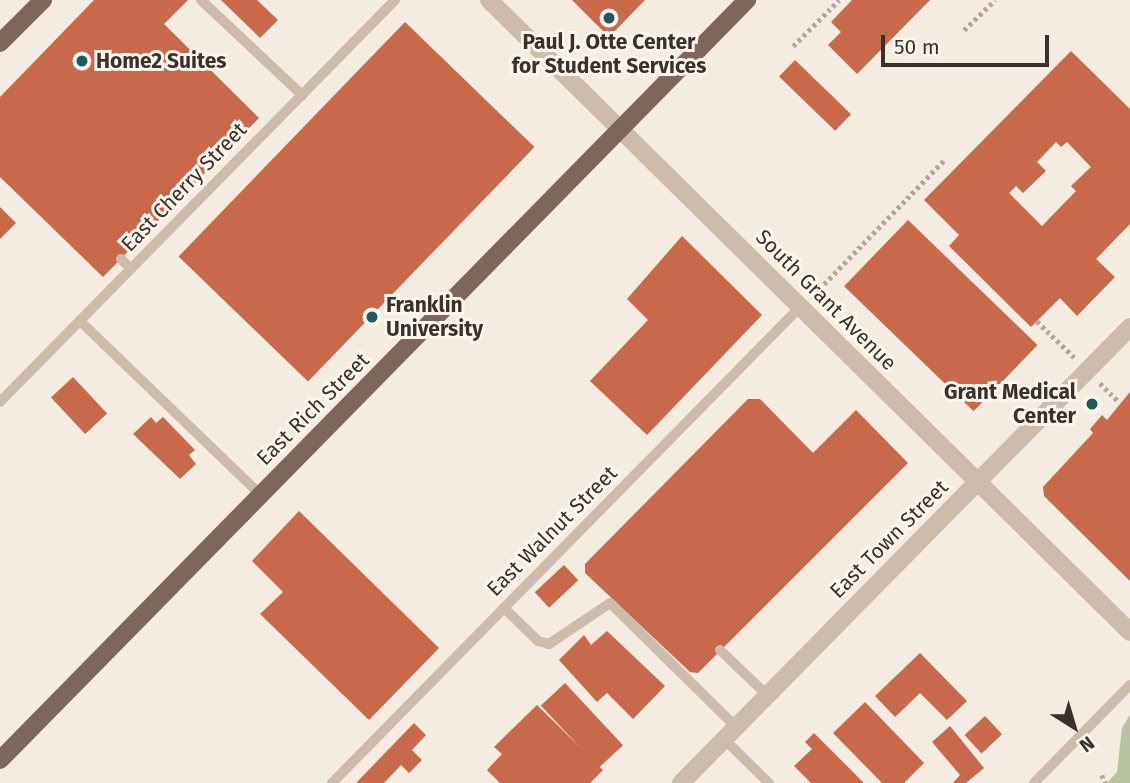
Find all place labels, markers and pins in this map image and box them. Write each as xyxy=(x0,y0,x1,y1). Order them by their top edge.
marker: Paul J. Otte Center for Student Services xyxy=(601,10,617,26)
place label: Paul J. Otte Center for Student Services xyxy=(512,29,706,79)
place label: Home2 Suites xyxy=(96,48,226,74)
marker: Home2 Suites xyxy=(74,53,90,69)
place label: Franklin University xyxy=(386,292,483,342)
marker: Franklin University xyxy=(364,309,380,325)
place label: Grant Medical Center xyxy=(944,379,1076,429)
marker: Grant Medical Center xyxy=(1082,394,1102,414)

